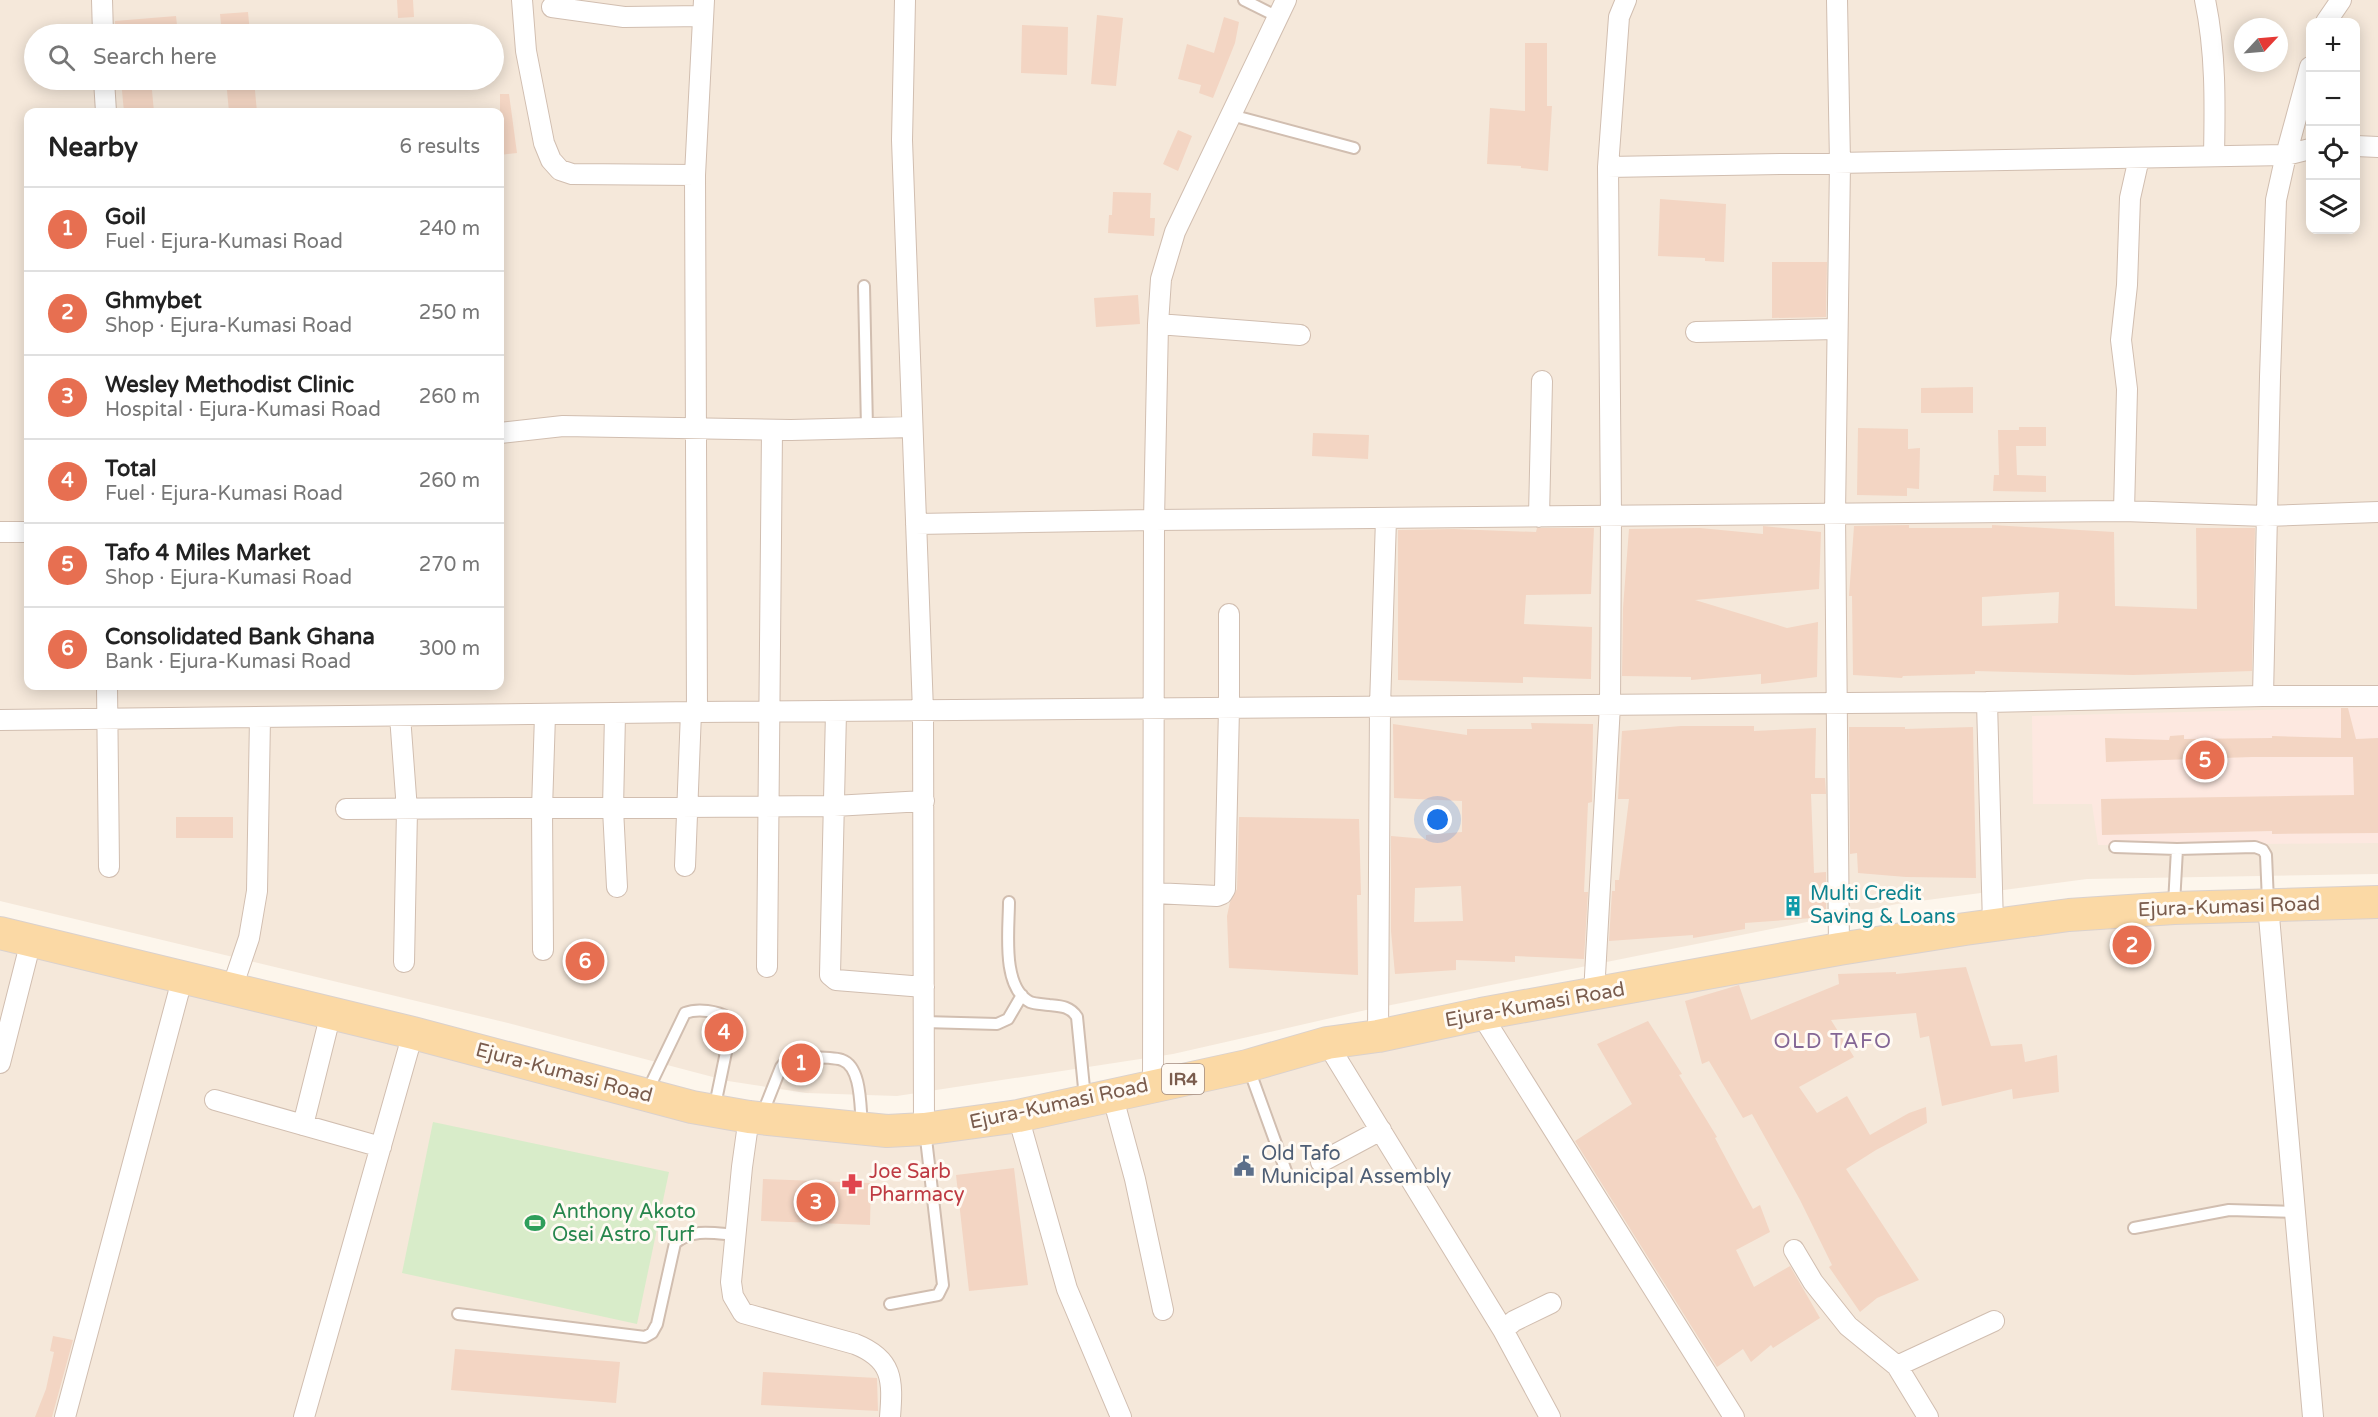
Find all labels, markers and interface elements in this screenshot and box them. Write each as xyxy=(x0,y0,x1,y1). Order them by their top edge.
north arrow xyxy=(2234,18,2288,72)
map controls xyxy=(2306,18,2360,234)
button: + xyxy=(2306,18,2360,72)
search box xyxy=(24,24,504,90)
icon: search xyxy=(45,41,78,74)
text: Search here xyxy=(93,44,217,70)
button: − xyxy=(2306,72,2360,126)
button: locate xyxy=(2306,126,2360,180)
text: Nearby xyxy=(48,132,138,163)
text: 6 results xyxy=(400,135,480,159)
button: layers xyxy=(2306,180,2360,234)
text: Goil xyxy=(105,204,146,230)
text: 1 xyxy=(61,217,74,241)
text: 240 m xyxy=(419,217,480,241)
text: Fuel · Ejura-Kumasi Road xyxy=(105,230,343,254)
text: Ghmybet xyxy=(105,288,202,314)
text: 2 xyxy=(61,301,74,325)
text: 250 m xyxy=(419,301,480,325)
text: Shop · Ejura-Kumasi Road xyxy=(105,314,352,338)
text: Wesley Methodist Clinic xyxy=(105,372,354,398)
text: 3 xyxy=(61,385,74,409)
text: 260 m xyxy=(419,385,480,409)
text: Hospital · Ejura-Kumasi Road xyxy=(105,398,381,422)
text: Total xyxy=(105,456,157,482)
text: 4 xyxy=(61,469,74,493)
text: 260 m xyxy=(419,469,480,493)
text: Fuel · Ejura-Kumasi Road xyxy=(105,482,343,506)
text: Tafo 4 Miles Market xyxy=(105,540,311,566)
text: 5 xyxy=(61,553,74,577)
text: 270 m xyxy=(419,553,480,577)
text: Shop · Ejura-Kumasi Road xyxy=(105,566,352,590)
text: Consolidated Bank Ghana xyxy=(105,624,375,650)
text: 6 xyxy=(61,637,74,661)
text: 300 m xyxy=(419,637,480,661)
text: Bank · Ejura-Kumasi Road xyxy=(105,650,351,674)
pin: 5 xyxy=(2186,738,2224,783)
your location xyxy=(1423,805,1452,834)
place label: Multi Credit Saving & Loans xyxy=(1810,882,1956,929)
street label: Ejura-Kumasi Road xyxy=(2137,892,2321,922)
building icon: Multi Credit Saving & Loans xyxy=(1781,894,1805,918)
pin: 2 xyxy=(2112,922,2152,968)
pin: 6 xyxy=(566,938,604,984)
street label: Ejura-Kumasi Road xyxy=(1443,977,1627,1033)
pin: 4 xyxy=(704,1010,744,1054)
district label: OLD TAFO xyxy=(1774,1029,1892,1054)
street label: Ejura-Kumasi Road xyxy=(473,1038,655,1108)
pin: 1 xyxy=(782,1040,820,1086)
road number: IR4 xyxy=(1162,1064,1204,1094)
street label: Ejura-Kumasi Road xyxy=(967,1073,1151,1135)
place label: Old Tafo Municipal Assembly xyxy=(1261,1142,1451,1189)
public building icon: Old Tafo Municipal Assembly xyxy=(1232,1154,1256,1178)
place label: Joe Sarb Pharmacy xyxy=(869,1160,965,1207)
pharmacy icon: Joe Sarb Pharmacy xyxy=(840,1172,864,1196)
pin: 3 xyxy=(796,1180,836,1224)
place label: Anthony Akoto Osei Astro Turf xyxy=(552,1200,696,1247)
sports icon: Anthony Akoto Osei Astro Turf xyxy=(523,1211,547,1235)

